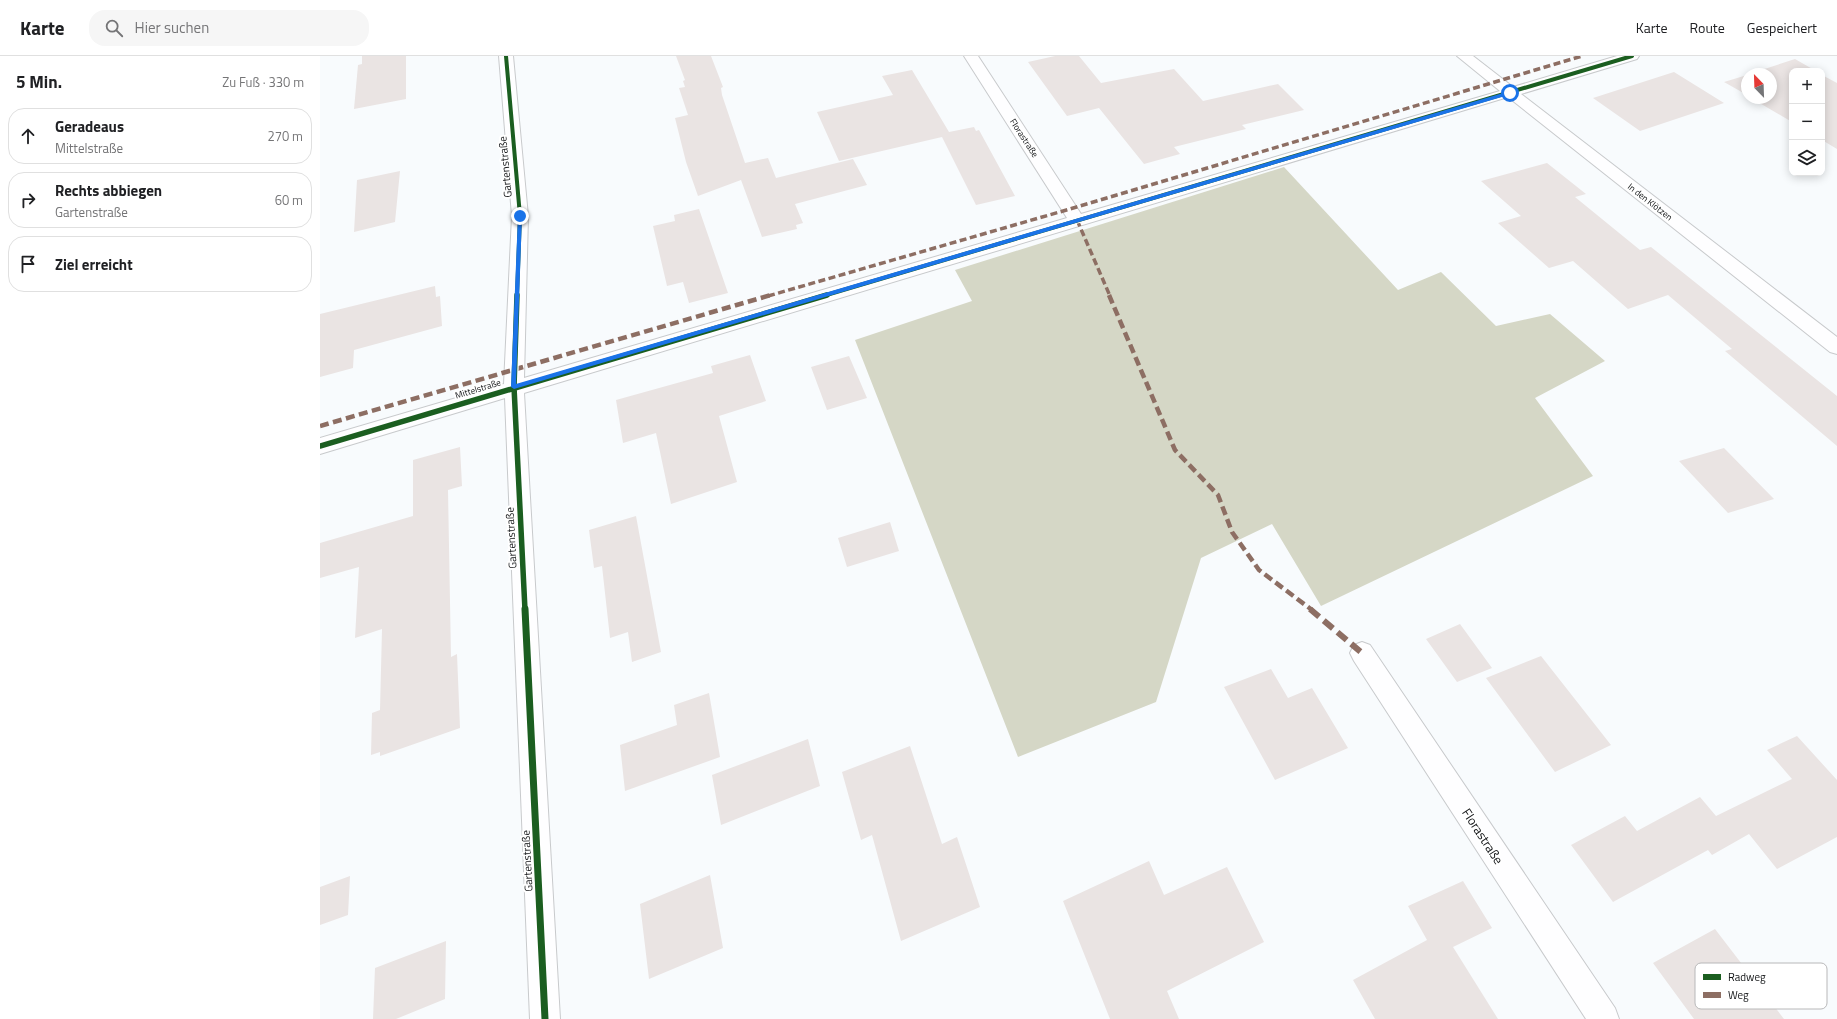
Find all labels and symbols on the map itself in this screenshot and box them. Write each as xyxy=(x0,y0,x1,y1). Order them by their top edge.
north arrow xyxy=(1741,68,1777,104)
route start xyxy=(1501,84,1519,102)
street label: Florastraße xyxy=(1007,116,1042,160)
street label: Gartenstraße xyxy=(494,135,516,198)
street label: In den Klötzen xyxy=(1625,180,1676,223)
route end xyxy=(511,207,529,225)
street label: Mittelstraße xyxy=(453,375,503,402)
street label: Gartenstraße xyxy=(501,506,521,569)
street label: Florastraße xyxy=(1457,804,1509,868)
street label: Gartenstraße xyxy=(517,829,537,892)
legend xyxy=(1695,963,1827,1009)
text: Radweg xyxy=(1728,969,1766,985)
text: Weg xyxy=(1728,987,1749,1003)

